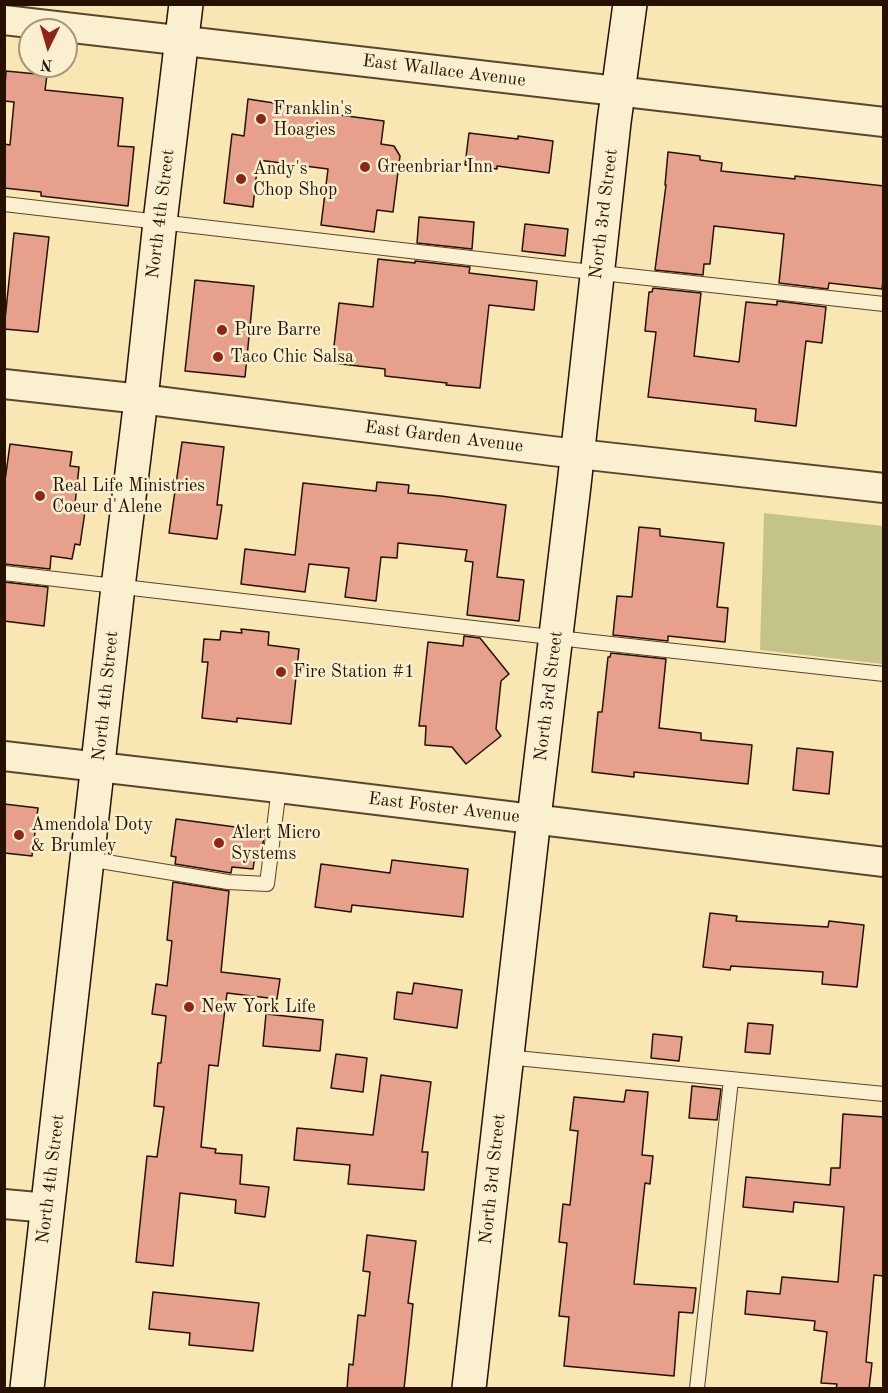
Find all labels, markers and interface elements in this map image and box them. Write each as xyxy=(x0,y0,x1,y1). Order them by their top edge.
north arrow xyxy=(18,18,78,78)
street label: East Wallace Avenue xyxy=(361,50,527,92)
text: N xyxy=(40,55,53,72)
place label: Franklin's Hoagies xyxy=(273,98,352,140)
marker: Franklin's Hoagies xyxy=(254,112,268,126)
street label: North 4th Street xyxy=(142,148,180,280)
street label: North 3rd Street xyxy=(585,148,623,280)
place label: Greenbriar Inn xyxy=(377,156,493,178)
place label: Andy's Chop Shop xyxy=(253,158,337,201)
marker: Greenbriar Inn xyxy=(358,160,372,174)
marker: Andy's Chop Shop xyxy=(234,172,248,186)
place label: Pure Barre xyxy=(234,319,321,341)
marker: Pure Barre xyxy=(215,323,229,337)
place label: Taco Chic Salsa xyxy=(230,346,354,368)
marker: Taco Chic Salsa xyxy=(211,350,225,364)
street label: East Garden Avenue xyxy=(364,417,524,457)
place label: Real Life Ministries Coeur d'Alene xyxy=(52,475,205,518)
marker: Real Life Ministries Coeur d'Alene xyxy=(33,489,47,503)
street label: North 4th Street xyxy=(88,630,124,762)
street label: North 3rd Street xyxy=(530,630,568,762)
place label: Fire Station #1 xyxy=(293,661,415,683)
marker: Fire Station #1 xyxy=(274,665,288,679)
street label: East Foster Avenue xyxy=(367,788,521,828)
place label: Amendola Doty & Brumley xyxy=(31,814,153,856)
place label: Alert Micro Systems xyxy=(231,822,321,864)
marker: Amendola Doty & Brumley xyxy=(12,828,26,842)
marker: Alert Micro Systems xyxy=(212,836,226,850)
place label: New York Life xyxy=(201,996,316,1018)
marker: New York Life xyxy=(182,1000,196,1014)
street label: North 4th Street xyxy=(32,1113,70,1245)
street label: North 3rd Street xyxy=(475,1113,511,1245)

